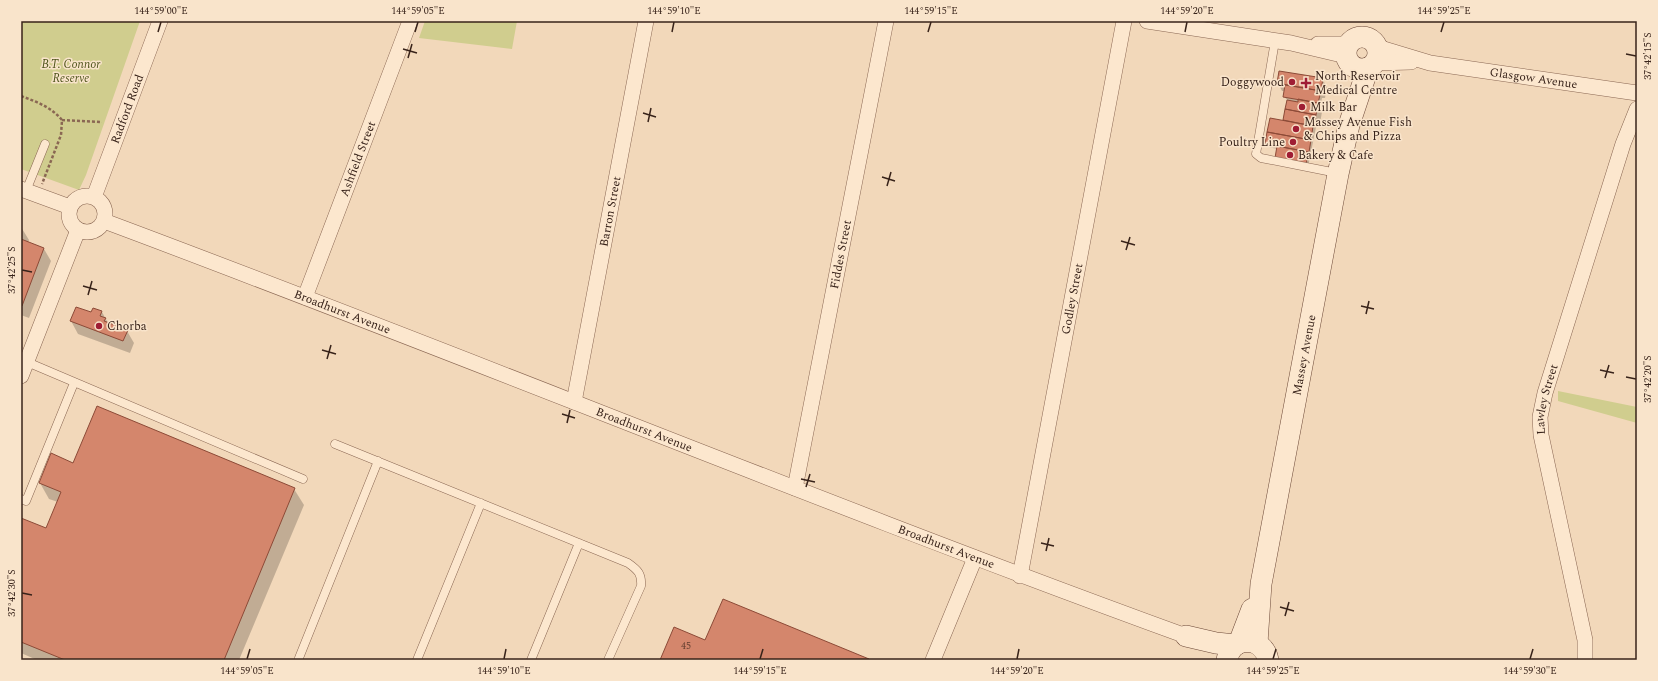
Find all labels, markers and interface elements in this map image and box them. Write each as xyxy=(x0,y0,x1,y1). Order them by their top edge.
text: 144°59'00"E xyxy=(134,3,188,19)
text: 144°59'05"E xyxy=(391,3,445,19)
text: 144°59'10"E xyxy=(647,3,701,19)
text: 144°59'15"E xyxy=(904,3,958,19)
text: 144°59'20"E xyxy=(1160,3,1214,19)
text: 144°59'25"E xyxy=(1417,3,1471,19)
text: 37°42'15"S xyxy=(1640,32,1656,80)
park label: B.T. Connor Reserve xyxy=(42,55,101,88)
street label: Glasgow Avenue xyxy=(1488,62,1579,94)
place label: North Reservoir Medical Centre xyxy=(1315,67,1401,100)
street label: Radford Road xyxy=(105,71,149,146)
place label: Doggywood xyxy=(1221,73,1284,92)
marker: Doggywood xyxy=(1287,77,1297,87)
marker: North Reservoir Medical Centre xyxy=(1300,77,1312,89)
place label: Milk Bar xyxy=(1310,98,1357,117)
marker: Milk Bar xyxy=(1297,102,1307,112)
place label: Massey Avenue Fish & Chips and Pizza xyxy=(1304,113,1412,146)
street label: Ashfield Street xyxy=(335,118,381,199)
marker: Massey Avenue Fish & Chips and Pizza xyxy=(1291,124,1301,134)
place label: Poultry Line xyxy=(1219,133,1285,152)
marker: Poultry Line xyxy=(1288,137,1298,147)
place label: Bakery & Cafe xyxy=(1298,146,1373,165)
marker: Bakery & Cafe xyxy=(1285,150,1295,160)
street label: Barron Street xyxy=(594,175,626,248)
street label: Fiddes Street xyxy=(825,218,857,291)
text: 37°42'25"S xyxy=(4,246,20,294)
street label: Godley Street xyxy=(1056,262,1088,336)
street label: Broadhurst Avenue xyxy=(291,284,394,339)
street label: Massey Avenue xyxy=(1287,313,1321,397)
place label: Chorba xyxy=(107,317,147,336)
marker: Chorba xyxy=(94,321,104,331)
text: 37°42'20"S xyxy=(1640,355,1656,403)
street label: Lawley Street xyxy=(1530,362,1563,435)
street label: Broadhurst Avenue xyxy=(593,402,695,457)
street label: Broadhurst Avenue xyxy=(895,519,998,574)
text: 37°42'30"S xyxy=(4,569,20,617)
house number: 45 xyxy=(681,638,691,654)
text: 144°59'05"E xyxy=(220,663,274,679)
text: 144°59'10"E xyxy=(477,663,531,679)
text: 144°59'15"E xyxy=(733,663,787,679)
text: 144°59'20"E xyxy=(990,663,1044,679)
text: 144°59'25"E xyxy=(1246,663,1300,679)
text: 144°59'30"E xyxy=(1503,663,1557,679)

